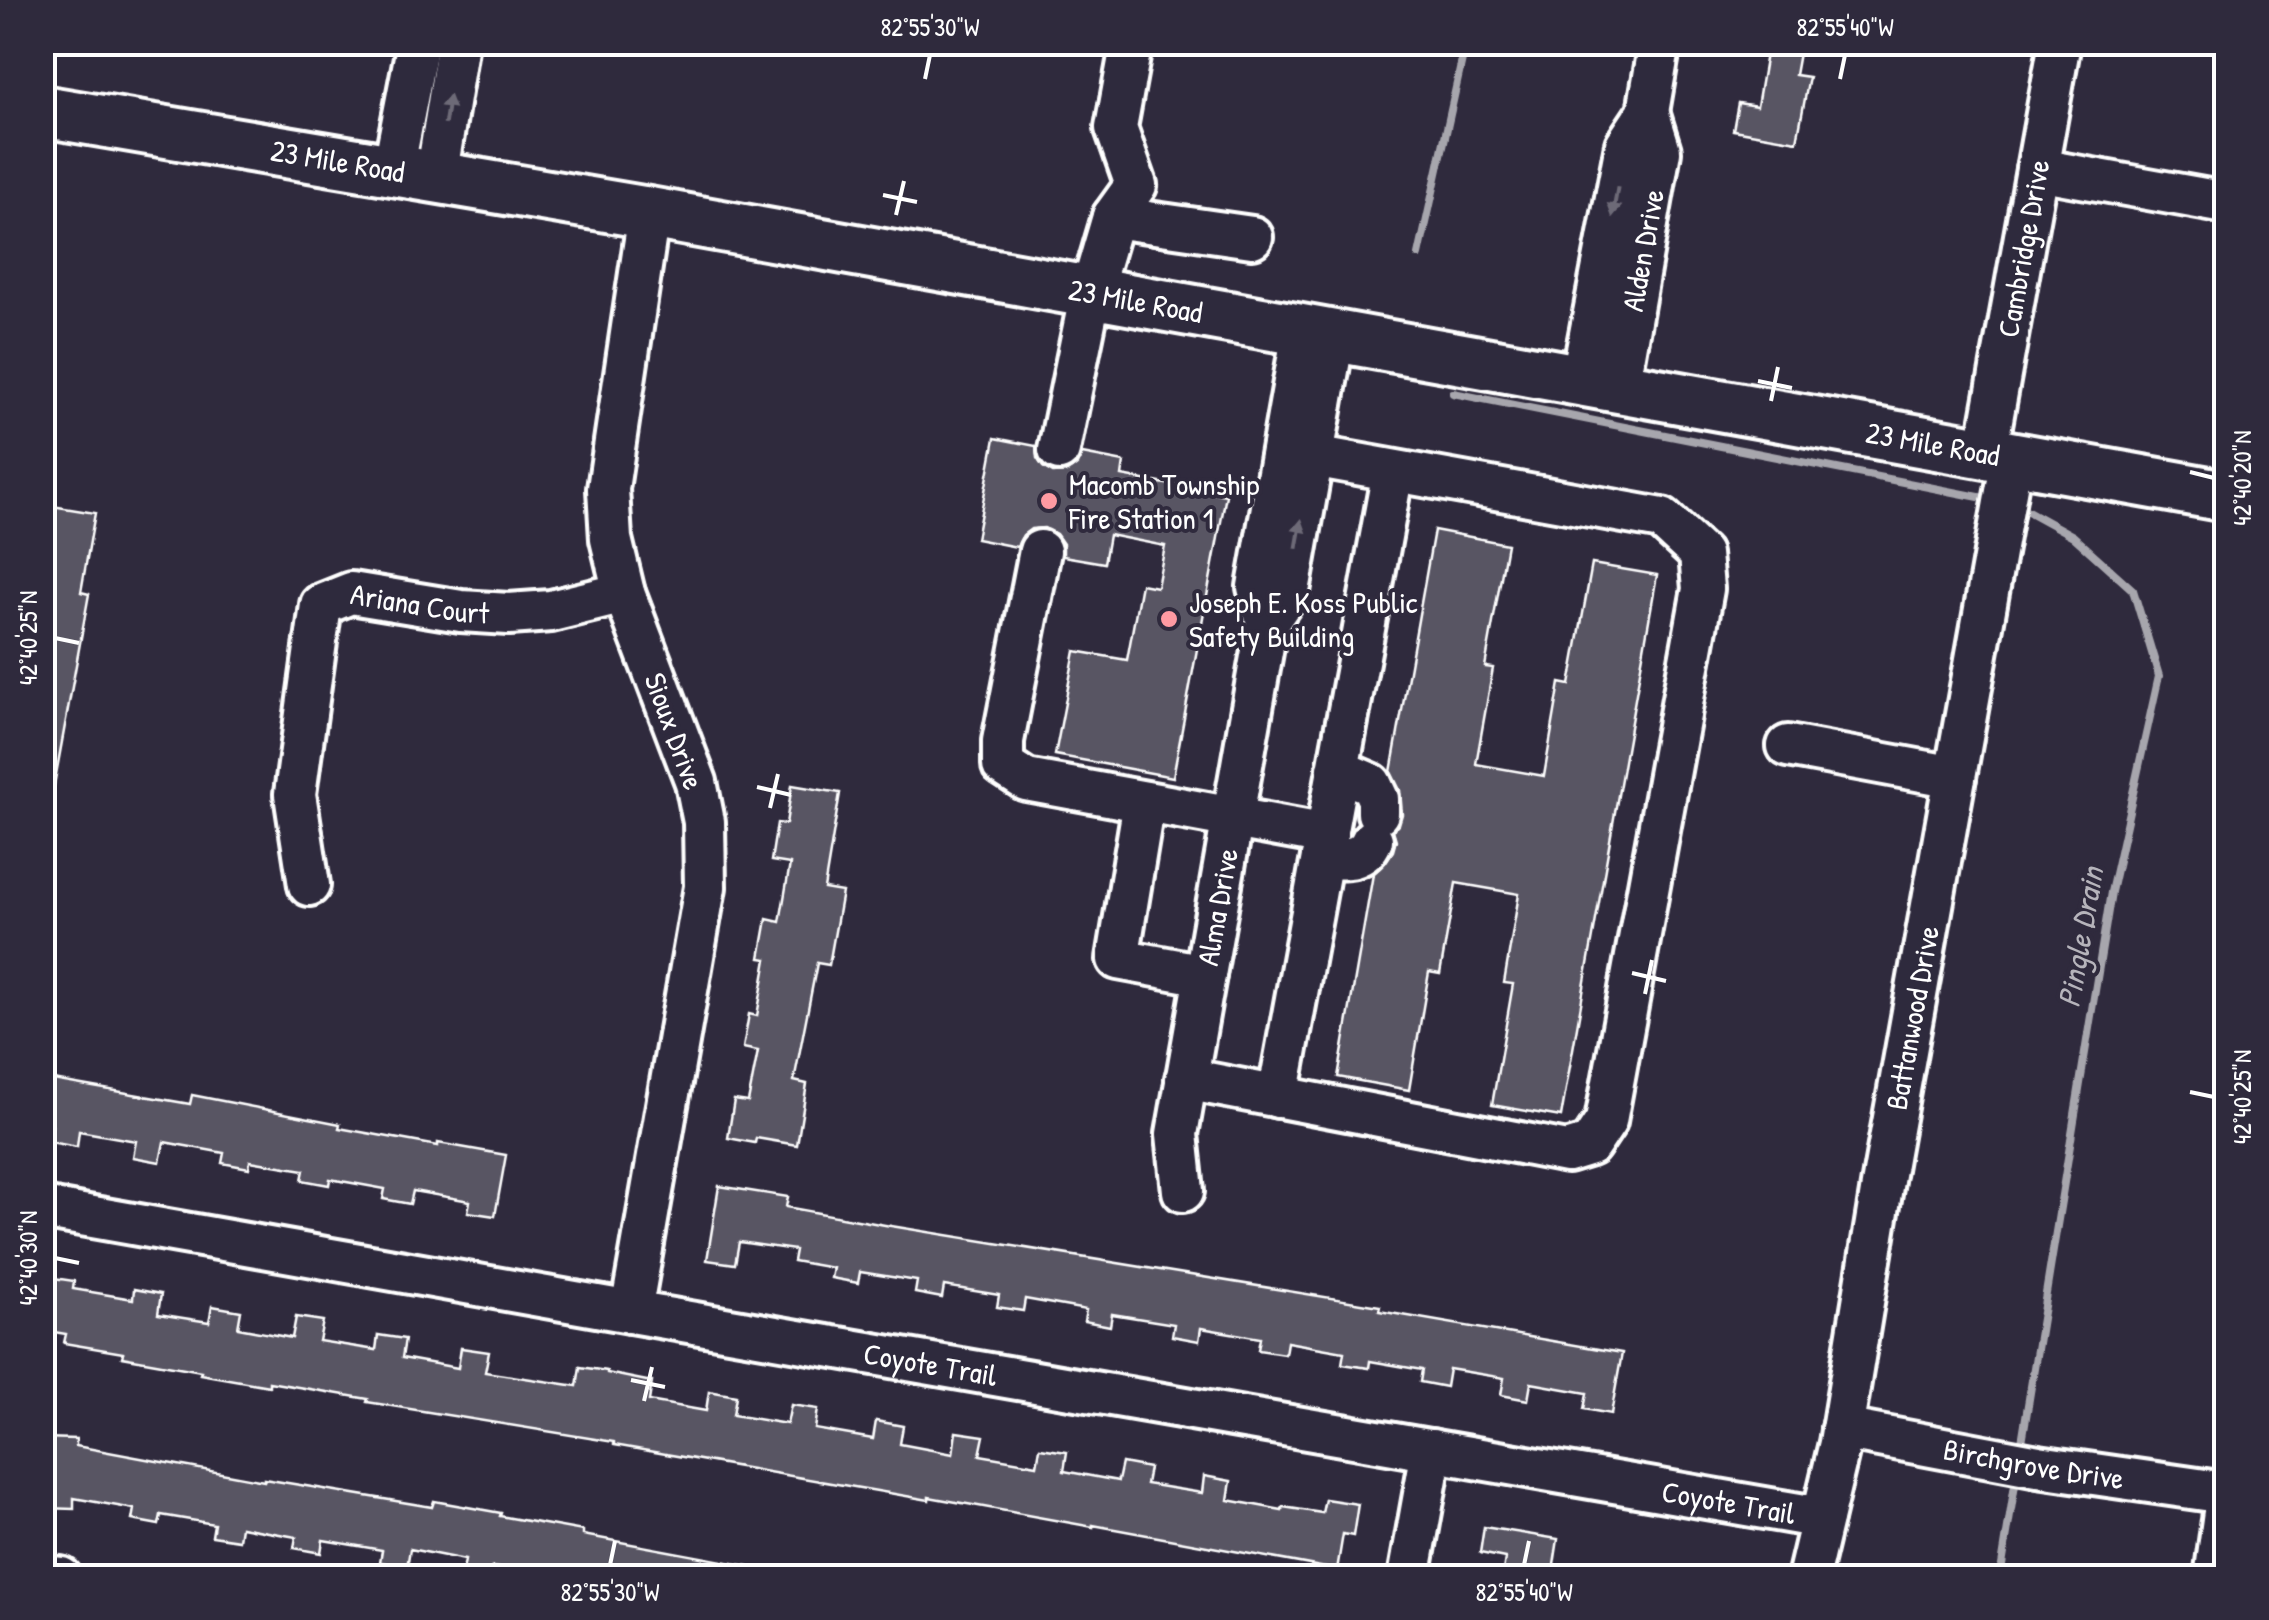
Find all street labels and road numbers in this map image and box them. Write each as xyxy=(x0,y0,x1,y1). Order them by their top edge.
street label: 23 Mile Road xyxy=(268,130,408,192)
street label: Cambridge Drive xyxy=(1987,156,2058,340)
street label: Alden Drive xyxy=(1612,186,1673,314)
street label: 23 Mile Road xyxy=(1066,269,1206,332)
street label: 23 Mile Road xyxy=(1863,412,2003,475)
street label: Ariana Court xyxy=(348,573,491,633)
street label: Sioux Drive xyxy=(635,667,715,795)
street label: Alma Drive xyxy=(1187,845,1247,968)
street label: Battanwood Drive xyxy=(1876,923,1948,1113)
street label: Coyote Trail xyxy=(861,1333,1000,1395)
street label: Birchgrove Drive xyxy=(1940,1429,2127,1498)
street label: Coyote Trail xyxy=(1659,1471,1798,1533)

